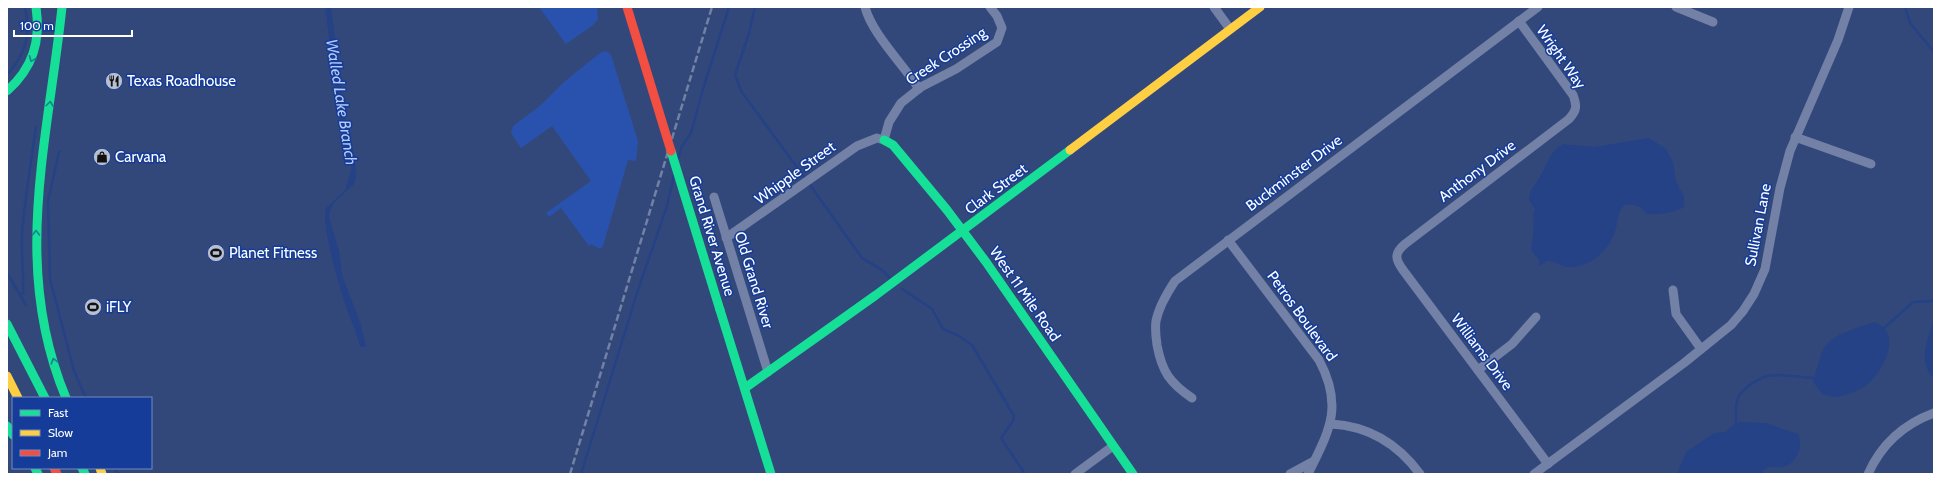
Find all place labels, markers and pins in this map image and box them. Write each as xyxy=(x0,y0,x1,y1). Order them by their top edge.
restaurant icon: Texas Roadhouse xyxy=(104,71,124,91)
place label: Texas Roadhouse xyxy=(127,72,236,90)
shop icon: Carvana xyxy=(92,147,112,167)
place label: Carvana xyxy=(115,148,167,166)
sports icon: Planet Fitness xyxy=(206,243,226,263)
place label: Planet Fitness xyxy=(229,244,317,262)
sports icon: iFLY xyxy=(83,297,103,317)
place label: iFLY xyxy=(106,298,132,316)

